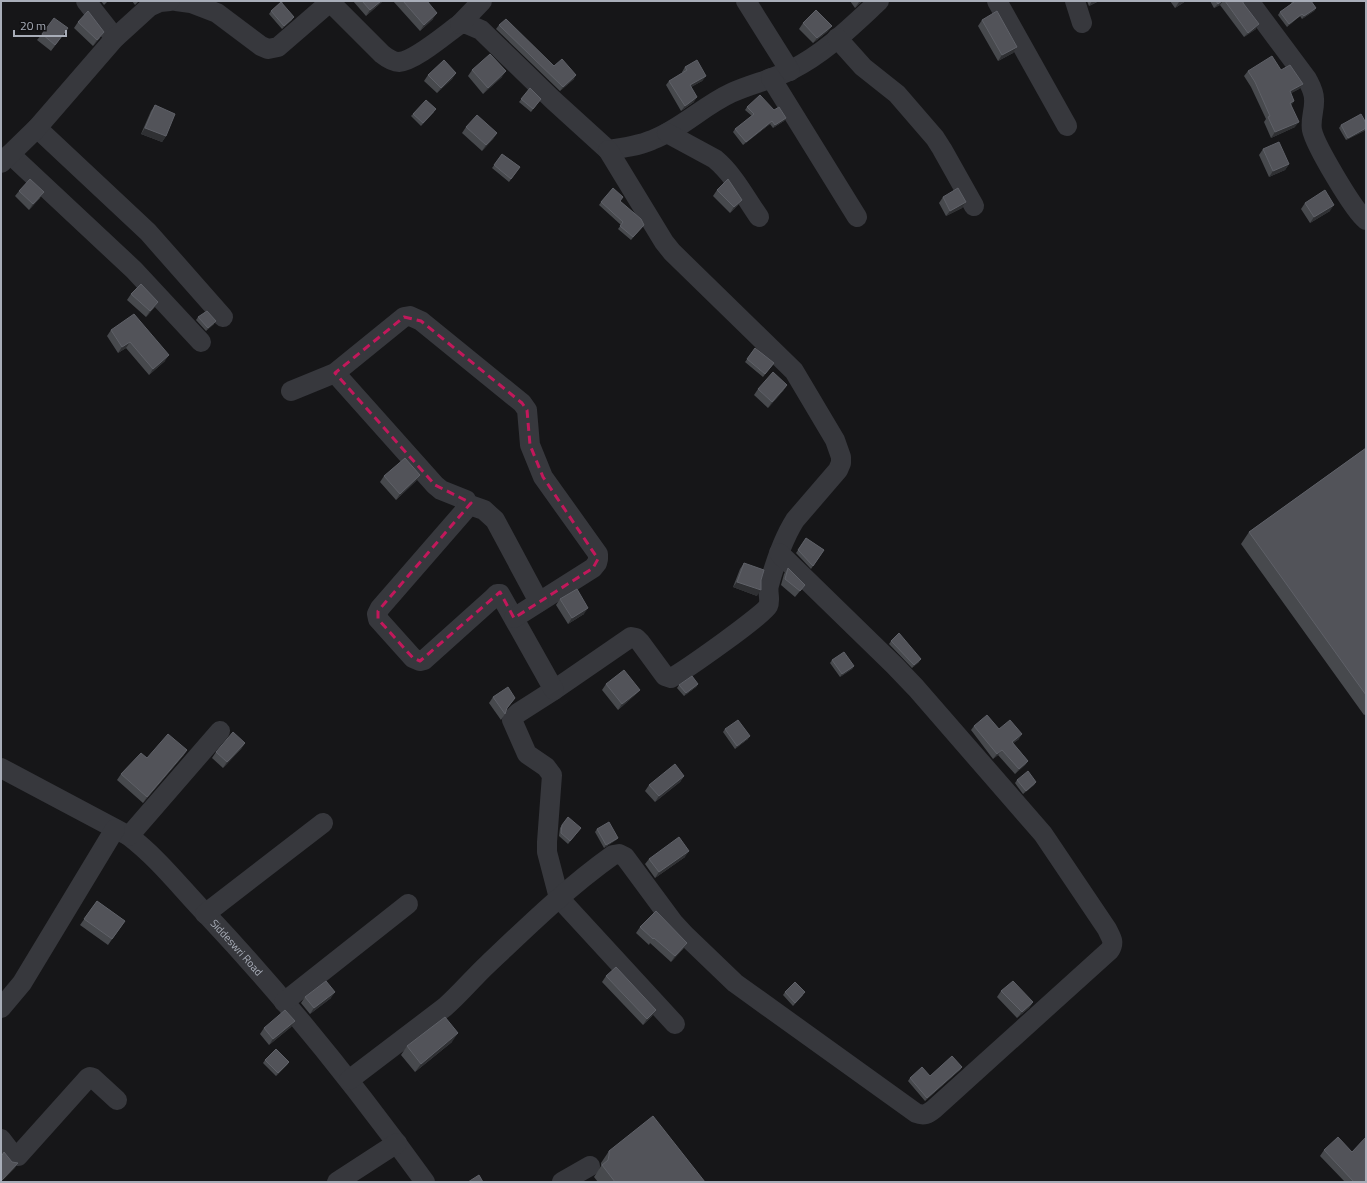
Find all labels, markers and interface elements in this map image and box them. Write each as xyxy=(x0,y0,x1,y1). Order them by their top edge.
scale bar xyxy=(14,12,66,38)
text: 20 m xyxy=(20,16,46,35)
street label: Siddeswri Road xyxy=(207,915,267,979)

